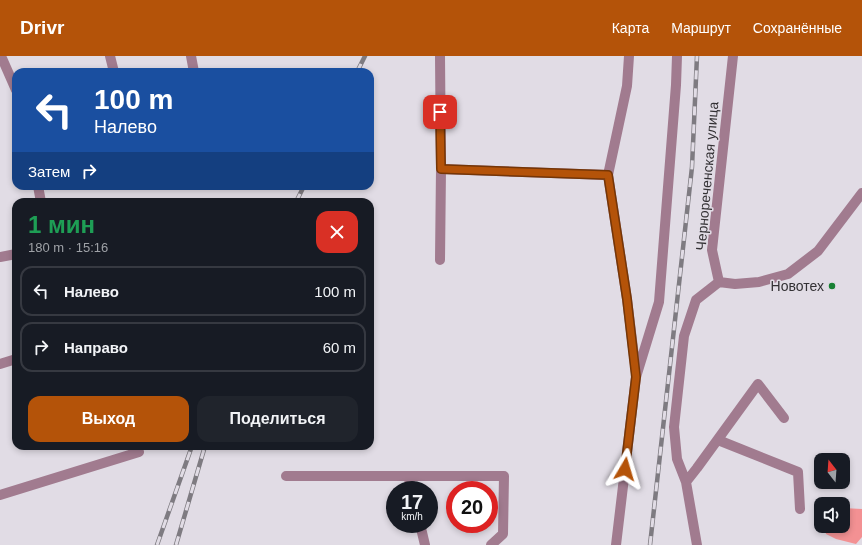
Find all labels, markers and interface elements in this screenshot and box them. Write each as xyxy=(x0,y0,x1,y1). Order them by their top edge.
text: Drivr xyxy=(20,17,64,38)
text: Карта xyxy=(612,20,649,36)
text: Маршрут xyxy=(671,20,731,36)
text: Сохранённые xyxy=(753,20,842,36)
icon: left xyxy=(28,84,80,136)
text: 100 m xyxy=(94,84,173,115)
pin xyxy=(423,95,457,129)
icon: arrive xyxy=(429,101,451,123)
street label: Чернореченская улица xyxy=(693,101,722,251)
text: Налево xyxy=(94,117,157,137)
icon: right xyxy=(78,160,100,182)
text: Затем xyxy=(28,163,70,180)
text: 1 мин xyxy=(28,211,95,238)
button: close xyxy=(316,211,358,253)
text: 180 m · 15:16 xyxy=(28,240,108,255)
place label: Новотех xyxy=(771,278,824,294)
icon: left xyxy=(30,280,52,302)
marker: Новотех xyxy=(827,281,837,291)
text: Налево xyxy=(64,283,119,300)
text: 100 m xyxy=(314,283,356,300)
icon: right xyxy=(30,336,52,358)
text: Направо xyxy=(64,339,128,356)
text: 60 m xyxy=(323,339,356,356)
button: Выход xyxy=(28,396,189,442)
button: Поделиться xyxy=(197,396,358,442)
position arrow xyxy=(604,448,646,490)
north arrow xyxy=(814,453,850,489)
map controls xyxy=(814,453,850,533)
speed limit sign: 20 xyxy=(446,481,498,533)
text: 17 xyxy=(401,491,423,513)
button: sound xyxy=(814,497,850,533)
text: km/h xyxy=(401,511,423,522)

